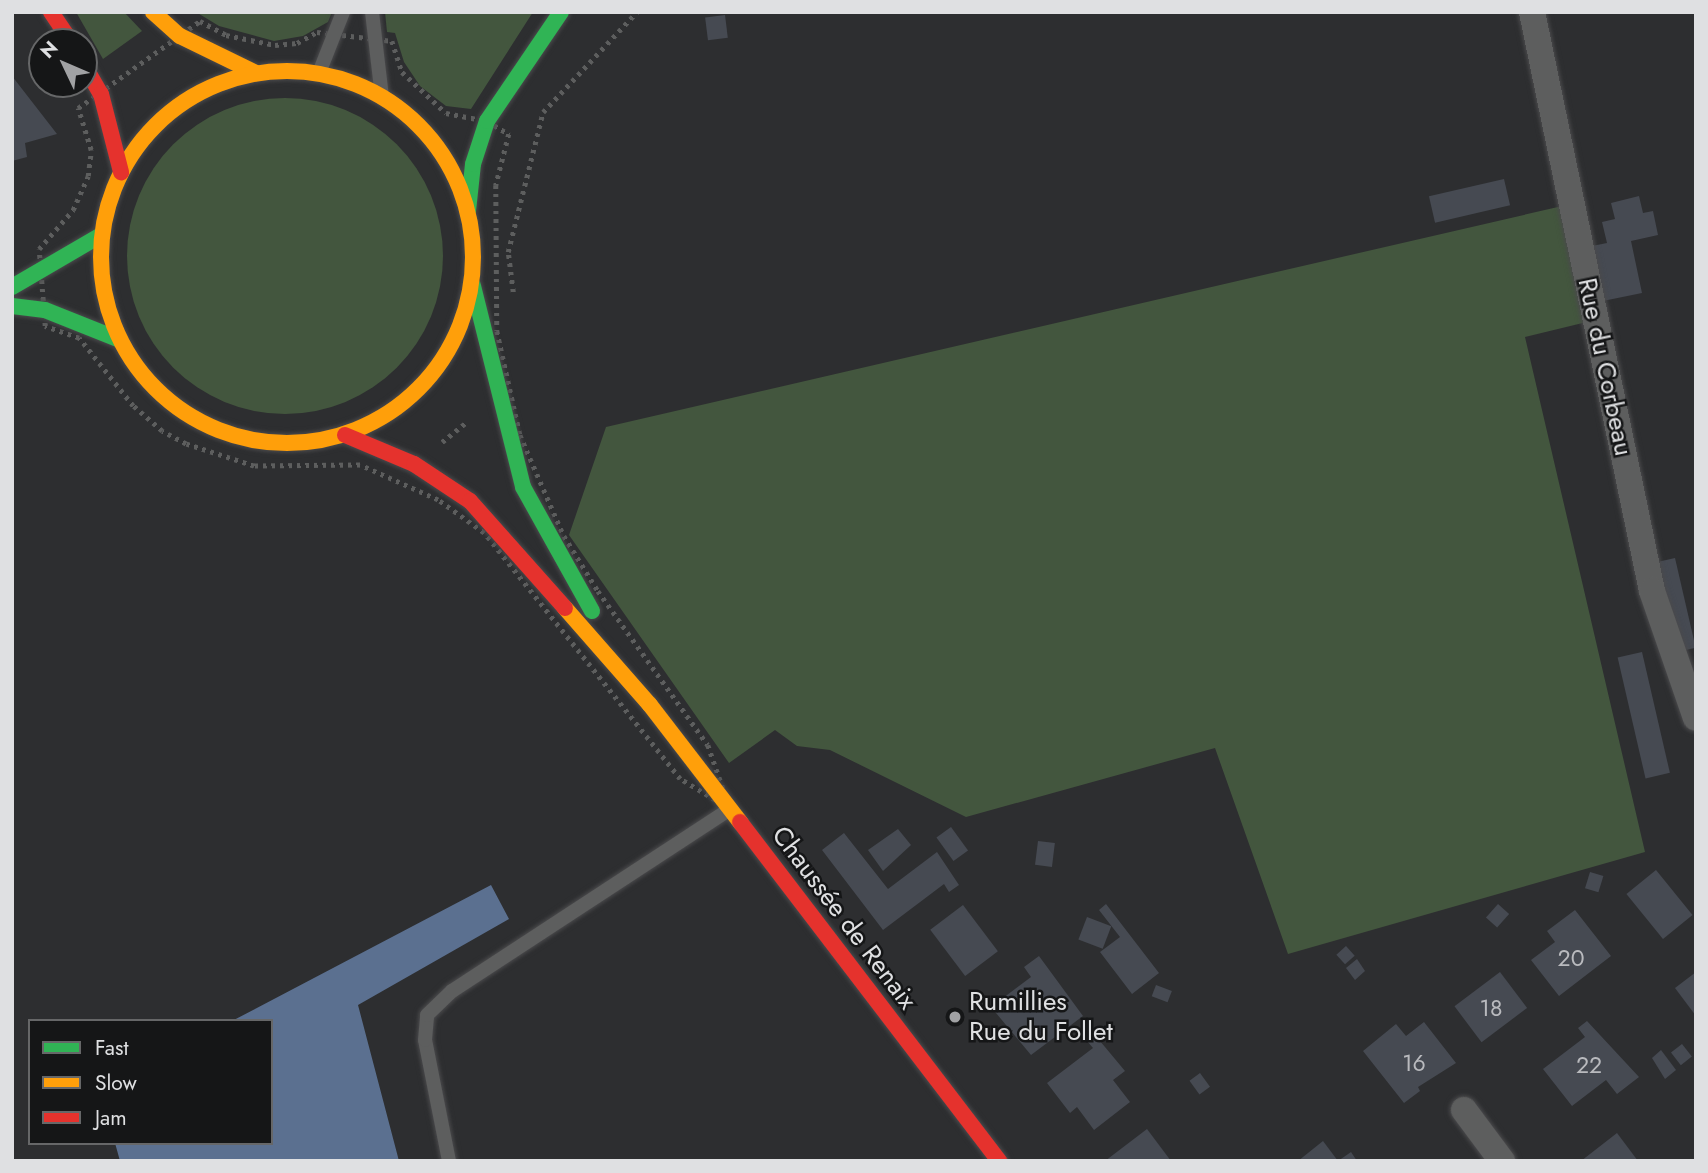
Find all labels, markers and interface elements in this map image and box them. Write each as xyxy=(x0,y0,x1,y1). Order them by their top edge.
north arrow xyxy=(28,28,98,98)
text: N xyxy=(34,35,64,64)
street label: Rue du Corbeau xyxy=(1571,275,1639,459)
street label: Chaussée de Renaix xyxy=(765,820,923,1016)
house number: 20 xyxy=(1558,944,1584,972)
place label: Rumillies Rue du Follet xyxy=(969,986,1113,1048)
house number: 18 xyxy=(1480,994,1502,1022)
marker: Rumillies Rue du Follet xyxy=(947,1009,963,1025)
legend xyxy=(28,1019,273,1145)
text: Fast xyxy=(95,1033,128,1063)
house number: 16 xyxy=(1402,1049,1426,1077)
house number: 22 xyxy=(1576,1051,1602,1079)
text: Slow xyxy=(95,1068,137,1098)
text: Jam xyxy=(95,1103,127,1133)

